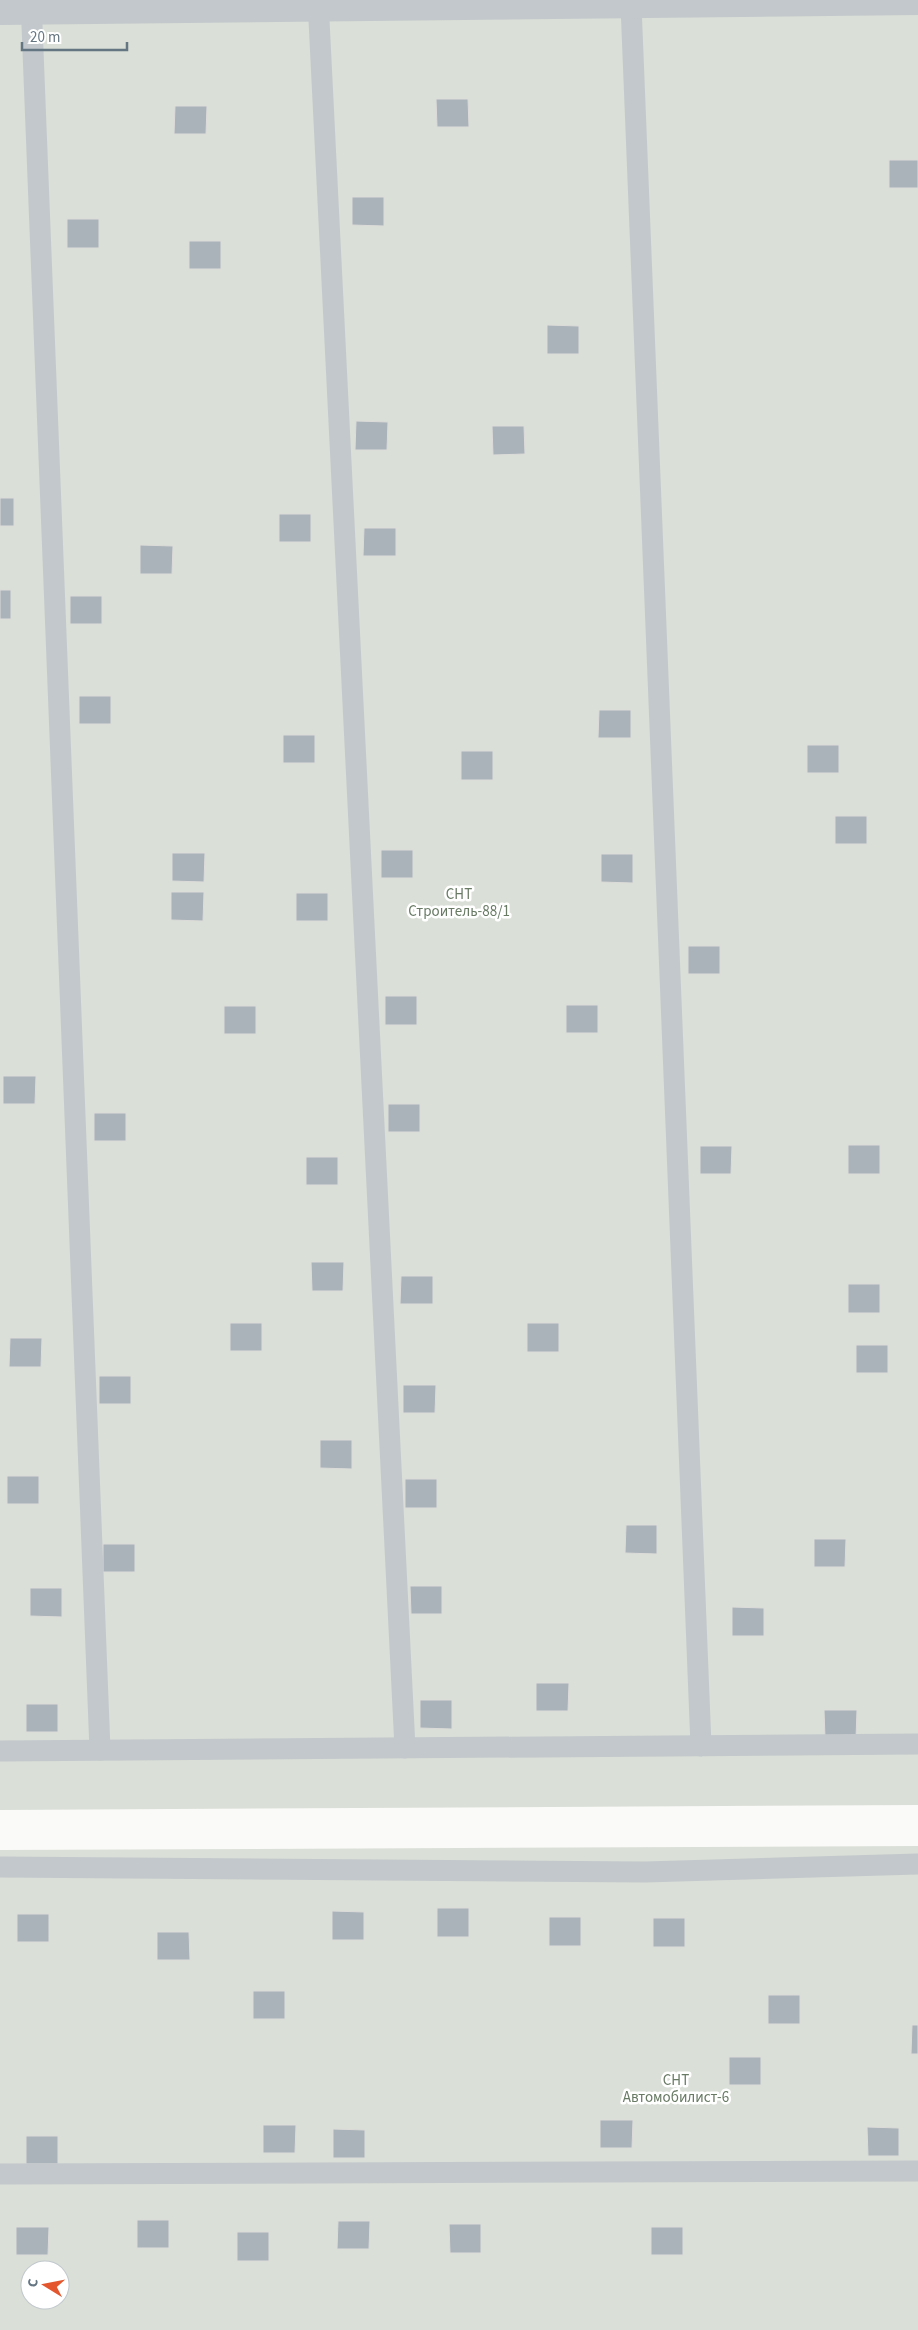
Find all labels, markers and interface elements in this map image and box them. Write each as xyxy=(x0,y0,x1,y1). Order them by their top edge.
scale bar xyxy=(22,20,128,52)
text: 20 m xyxy=(30,27,60,48)
park label: СНТ Строитель-88/1 xyxy=(408,884,510,922)
park label: СНТ Автомобилист-6 xyxy=(623,2070,729,2108)
north arrow xyxy=(20,2260,70,2310)
text: С xyxy=(23,2277,44,2289)

